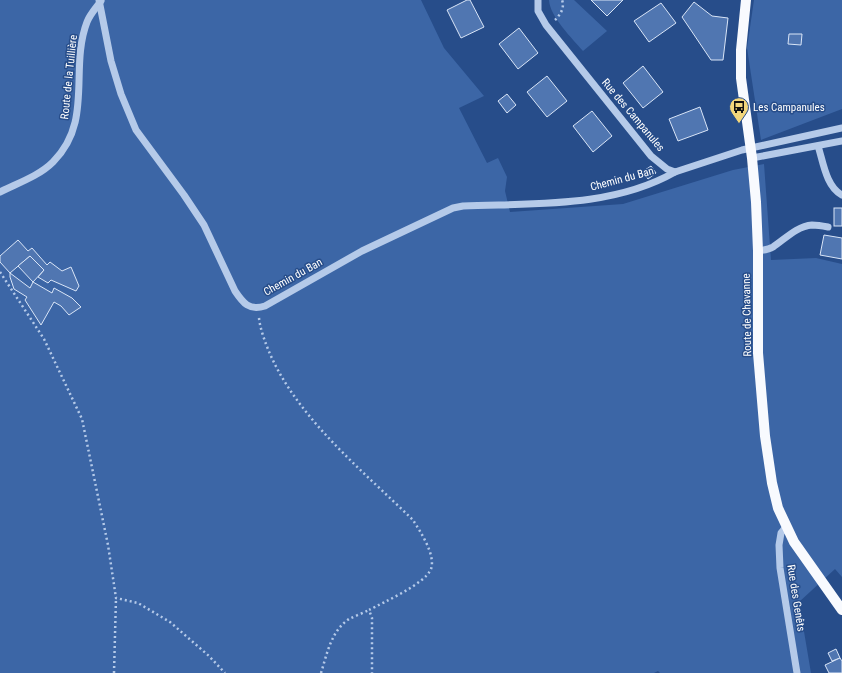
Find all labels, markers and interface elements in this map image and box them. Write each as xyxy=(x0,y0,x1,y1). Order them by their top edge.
street label: Route de la Tuillière xyxy=(58,34,80,120)
street label: Rue des Campanules xyxy=(599,76,667,154)
bus stop icon: Les Campanules xyxy=(728,96,750,124)
place label: Les Campanules xyxy=(753,101,825,114)
street label: Chemin du Ban xyxy=(589,164,655,194)
street label: Chemin du Ban xyxy=(261,255,325,299)
street label: Route de Chavanne xyxy=(740,273,754,357)
street label: Rue des Genêts xyxy=(784,564,808,632)

